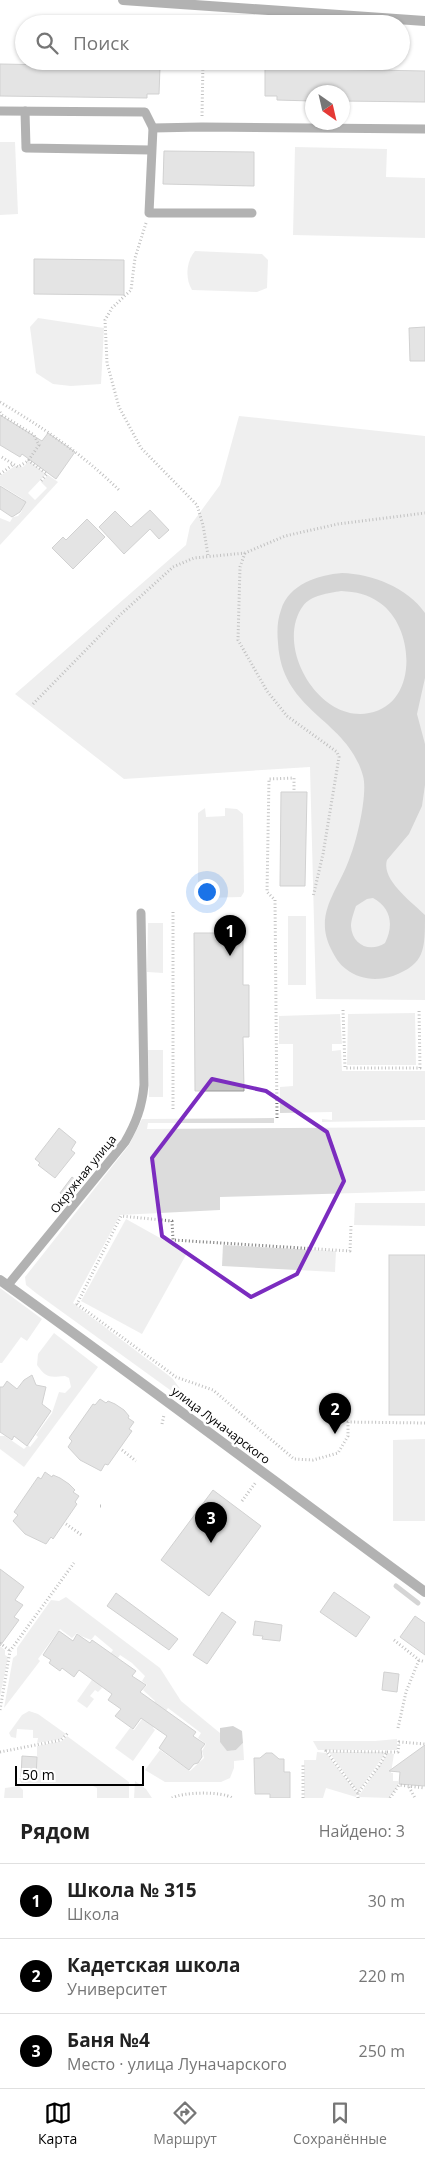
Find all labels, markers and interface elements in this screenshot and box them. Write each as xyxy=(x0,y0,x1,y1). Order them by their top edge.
search box xyxy=(15,15,410,70)
icon: search xyxy=(33,29,61,57)
text: Поиск xyxy=(73,30,129,56)
north arrow xyxy=(305,85,350,130)
your location xyxy=(194,879,220,905)
pin: 1 xyxy=(214,915,246,956)
street label: Окружная улица xyxy=(46,1131,120,1217)
street label: улица Луначарского xyxy=(168,1382,274,1468)
pin: 2 xyxy=(319,1393,351,1434)
pin: 3 xyxy=(195,1502,227,1543)
scale bar xyxy=(15,1763,144,1786)
text: 50 m xyxy=(22,1765,55,1784)
text: Рядом xyxy=(20,1817,90,1845)
text: Найдено: 3 xyxy=(319,1820,405,1842)
text: Школа № 315 xyxy=(67,1877,197,1903)
text: 1 xyxy=(31,1890,41,1912)
text: 30 m xyxy=(368,1890,405,1912)
text: Школа xyxy=(67,1903,119,1925)
text: Кадетская школа xyxy=(67,1952,240,1978)
text: 2 xyxy=(31,1965,41,1987)
text: 220 m xyxy=(359,1965,405,1987)
text: Университет xyxy=(67,1978,167,2000)
text: Баня №4 xyxy=(67,2027,150,2053)
text: 3 xyxy=(31,2040,41,2062)
text: 250 m xyxy=(359,2040,405,2062)
text: Место · улица Луначарского xyxy=(67,2053,287,2075)
tab: Карта xyxy=(38,2099,77,2148)
tab: Маршрут xyxy=(153,2099,217,2148)
tab: Сохранённые xyxy=(293,2099,387,2148)

